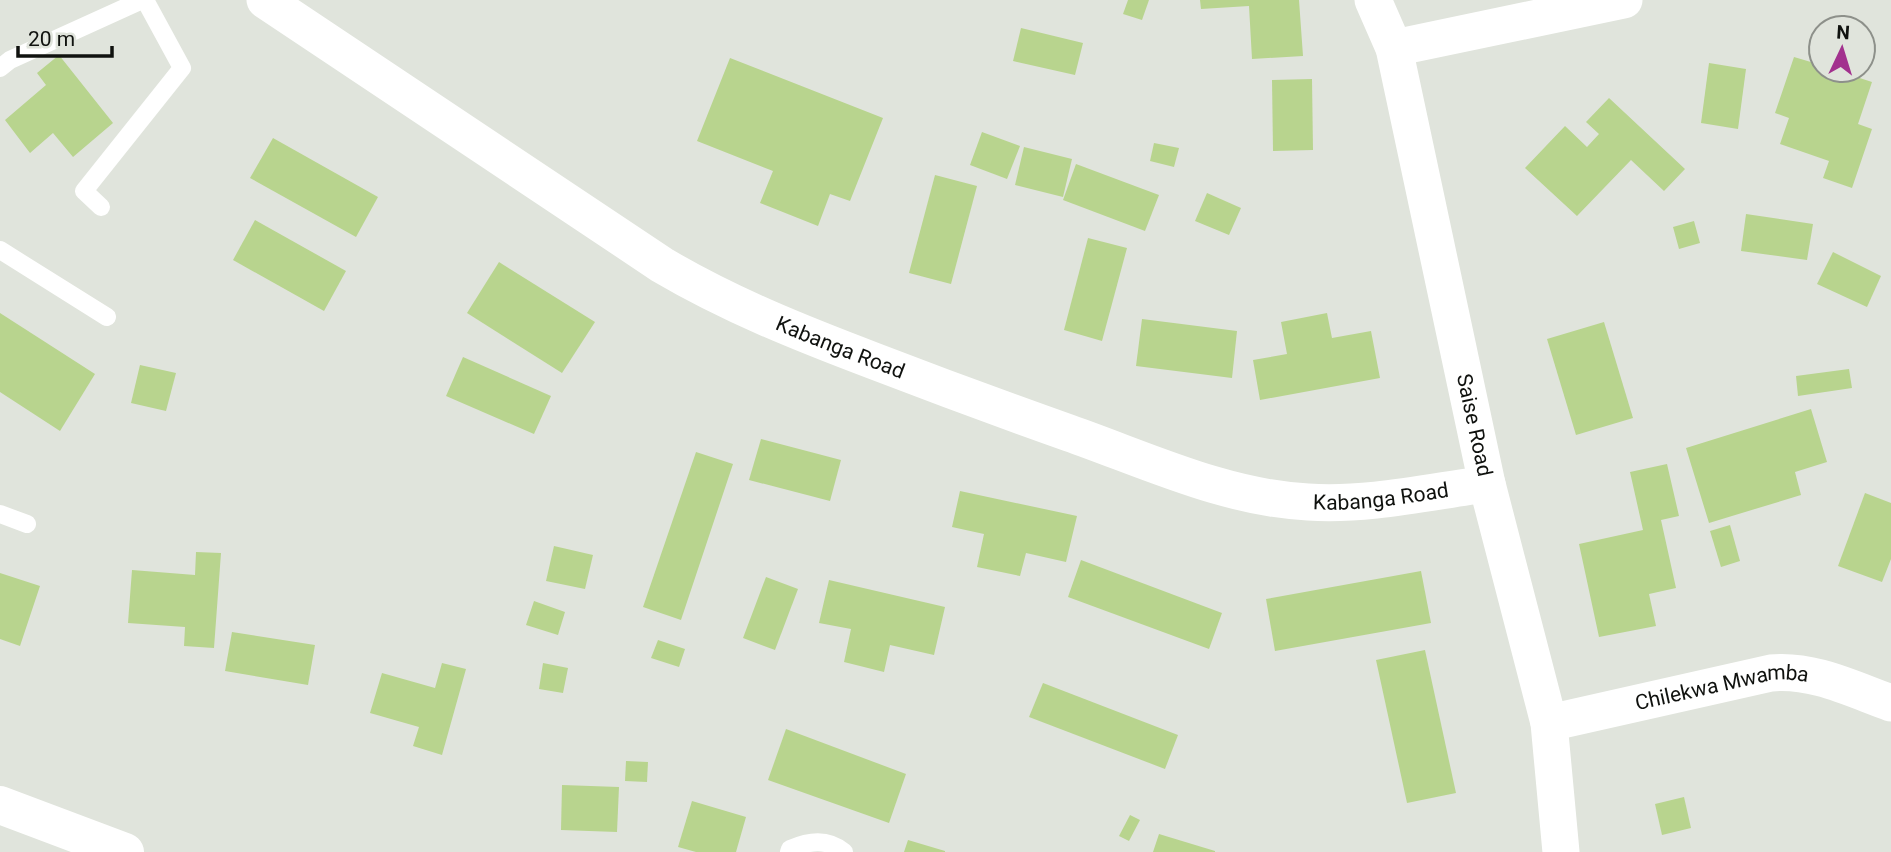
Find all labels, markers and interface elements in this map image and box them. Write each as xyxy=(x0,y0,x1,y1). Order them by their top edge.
scale bar xyxy=(18,14,112,58)
north arrow xyxy=(1807,14,1877,84)
text: N xyxy=(1836,21,1851,44)
text: 20 m xyxy=(28,27,75,51)
street label: Kabanga Road xyxy=(772,311,908,384)
street label: Saise Road xyxy=(1452,372,1497,479)
street label: Kabanga Road xyxy=(1313,478,1450,515)
street label: Chilekwa Mwamba xyxy=(1633,660,1811,715)

